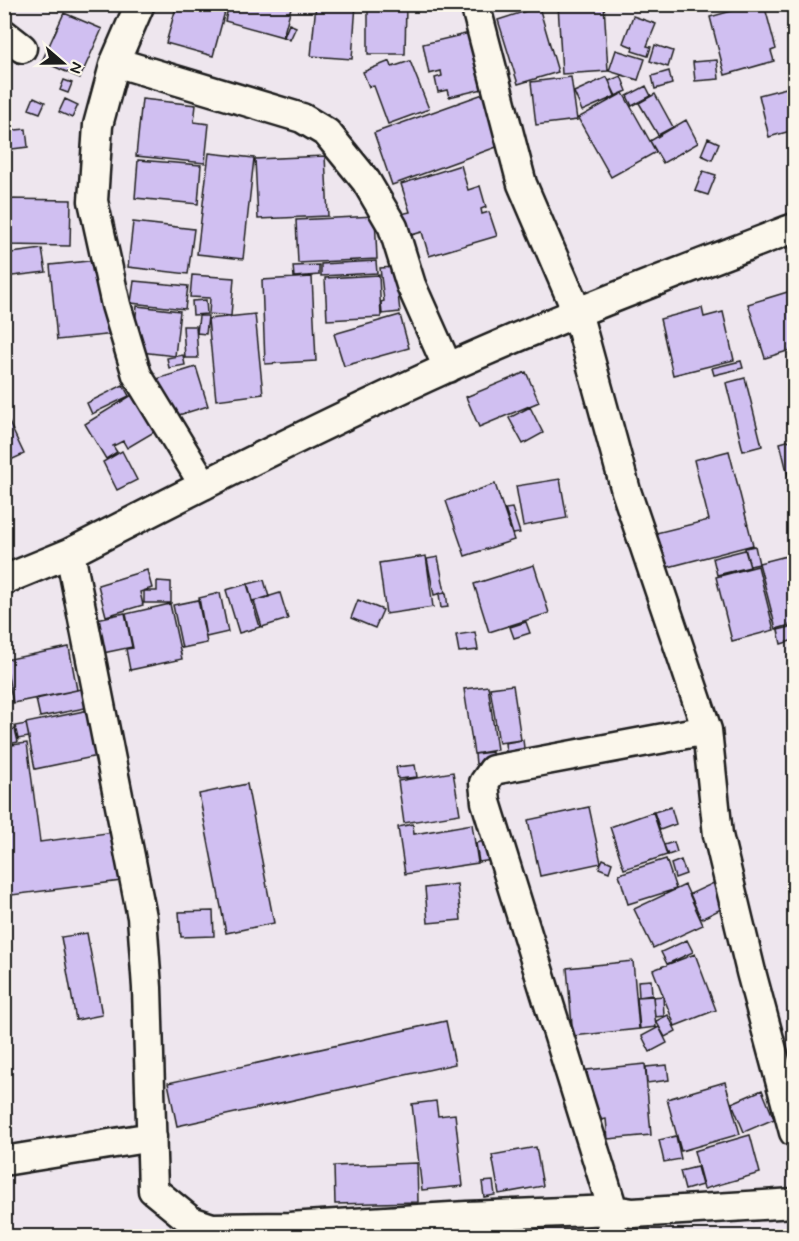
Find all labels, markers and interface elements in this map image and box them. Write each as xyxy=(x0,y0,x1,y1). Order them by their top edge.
north arrow xyxy=(33,33,93,93)
text: N xyxy=(64,59,87,76)

